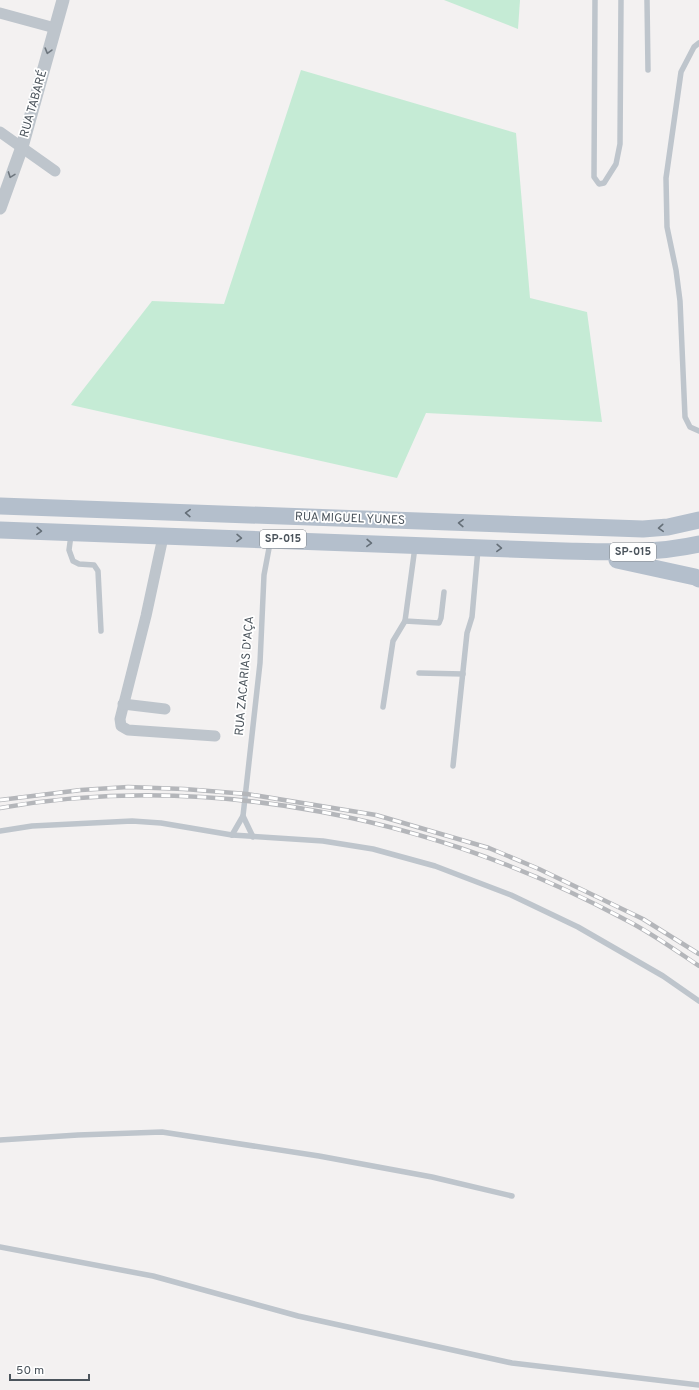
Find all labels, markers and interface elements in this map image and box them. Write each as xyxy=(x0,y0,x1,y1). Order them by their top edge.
one-way arrow xyxy=(45,48,53,54)
street label: RUA TABARÉ xyxy=(17,68,51,140)
one-way arrow xyxy=(8,172,16,179)
one-way arrow xyxy=(185,508,191,517)
street label: RUA MIGUEL YUNES xyxy=(295,509,405,529)
one-way arrow xyxy=(458,519,464,527)
one-way arrow xyxy=(658,523,664,532)
one-way arrow xyxy=(36,527,42,535)
road number: SP-015 xyxy=(260,530,306,548)
one-way arrow xyxy=(236,534,242,542)
one-way arrow xyxy=(366,538,372,547)
road number: SP-015 xyxy=(610,543,656,561)
one-way arrow xyxy=(496,544,502,552)
street label: RUA ZACARIAS D'AÇA xyxy=(232,615,258,737)
scale bar xyxy=(10,1356,89,1382)
text: 50 m xyxy=(16,1363,44,1379)

